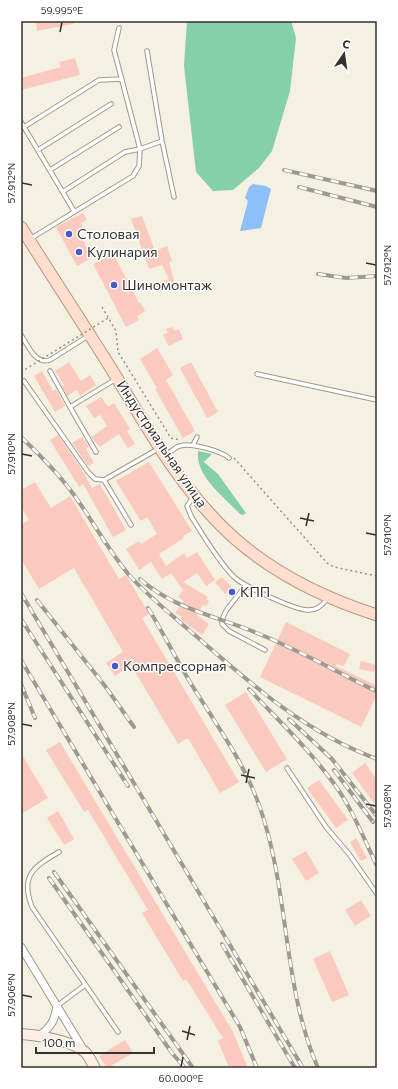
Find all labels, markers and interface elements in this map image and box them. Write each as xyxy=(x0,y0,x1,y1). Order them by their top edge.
text: 59.995°E xyxy=(41,4,83,16)
north arrow xyxy=(324,34,364,74)
text: С xyxy=(341,37,352,51)
text: 57.912°N xyxy=(5,163,17,203)
place label: Столовая xyxy=(77,225,140,242)
marker: Столовая xyxy=(64,229,74,239)
place label: Кулинария xyxy=(87,243,158,260)
text: 57.912°N xyxy=(381,245,393,285)
marker: Кулинария xyxy=(74,247,84,257)
place label: Шиномонтаж xyxy=(122,276,212,293)
marker: Шиномонтаж xyxy=(109,280,119,290)
street label: Индустриальная улица xyxy=(114,377,211,510)
text: 57.910°N xyxy=(5,433,17,475)
text: 57.910°N xyxy=(381,514,393,556)
place label: КПП xyxy=(240,583,270,600)
marker: КПП xyxy=(227,587,237,597)
place label: Компрессорная xyxy=(123,657,227,674)
marker: Компрессорная xyxy=(110,661,120,671)
text: 57.908°N xyxy=(5,702,17,746)
text: 57.908°N xyxy=(381,784,393,828)
text: 57.906°N xyxy=(5,973,17,1017)
scale bar xyxy=(36,1029,154,1055)
text: 100 m xyxy=(42,1035,76,1049)
text: 60.000°E xyxy=(159,1072,203,1084)

